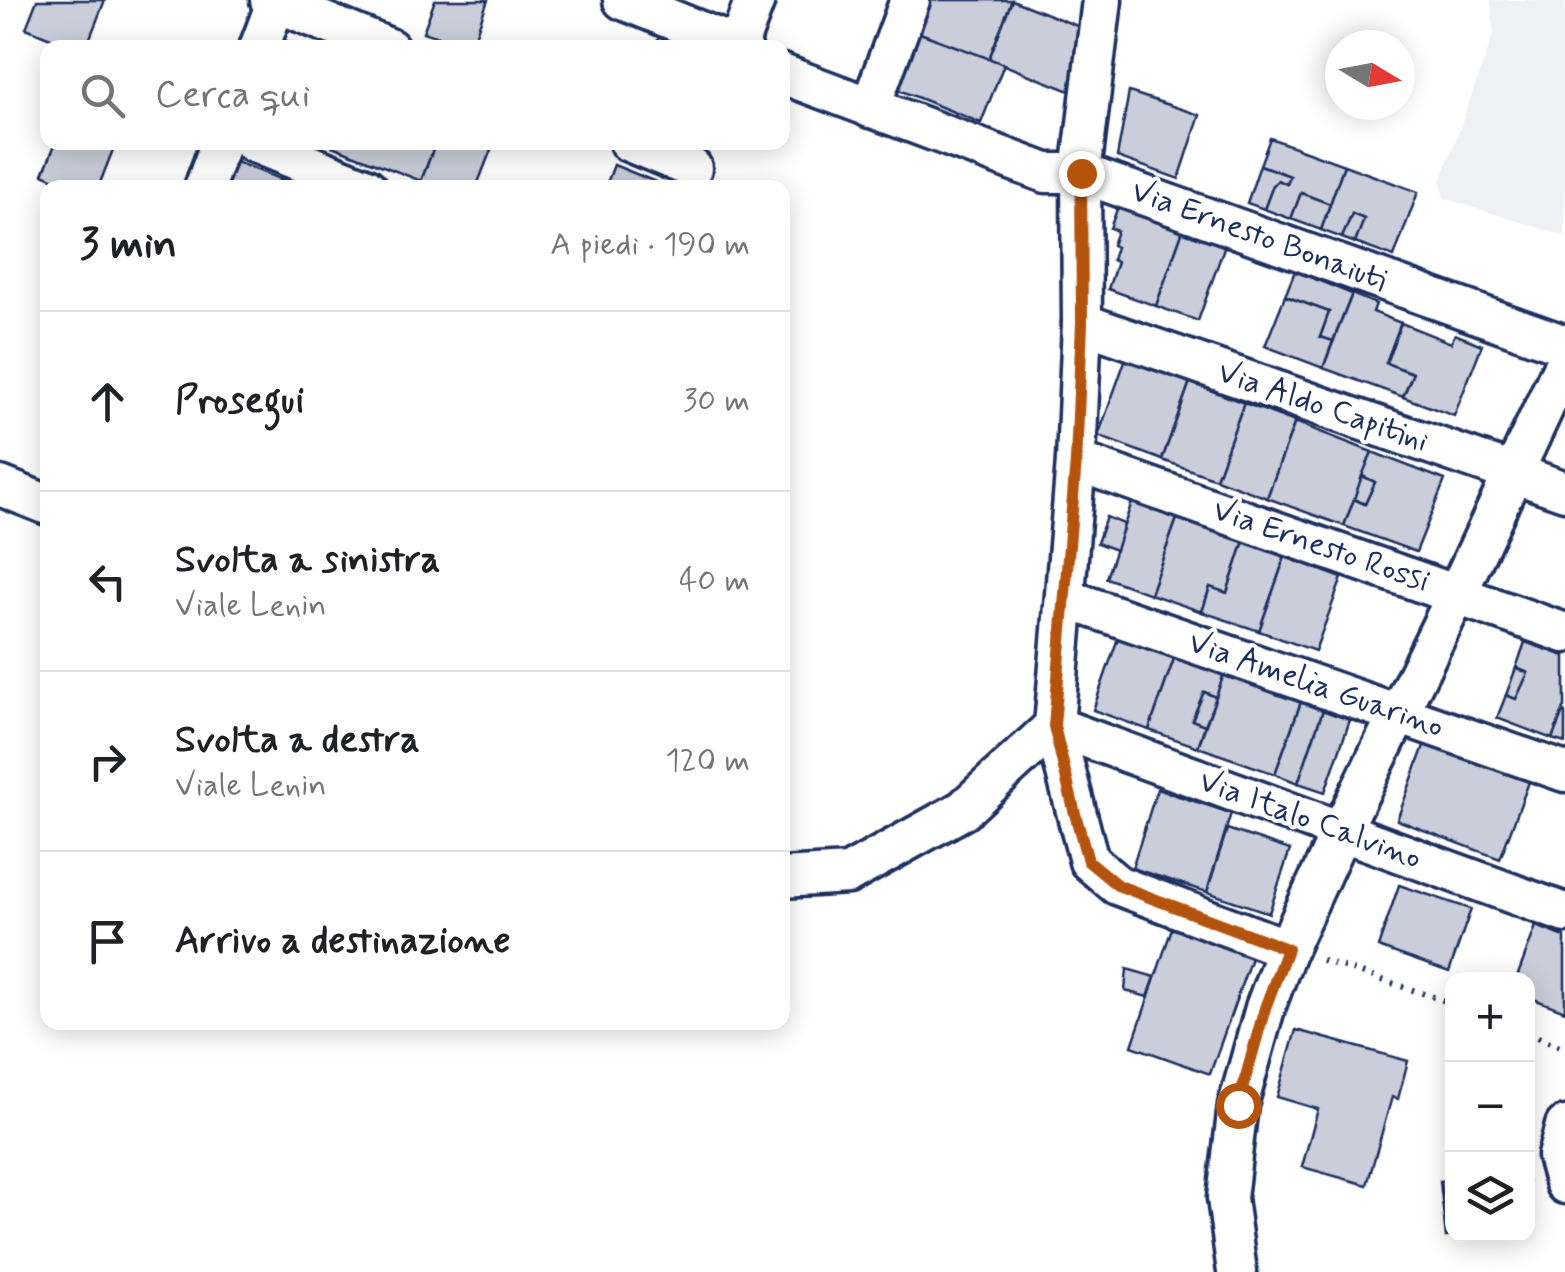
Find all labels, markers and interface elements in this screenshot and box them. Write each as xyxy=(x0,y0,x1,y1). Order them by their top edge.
north arrow xyxy=(1325,30,1415,120)
search box xyxy=(40,40,790,150)
icon: search xyxy=(75,68,130,123)
text: Cerca qui xyxy=(155,71,310,120)
route end xyxy=(1059,151,1105,197)
street label: Via Ernesto Bonaiuti xyxy=(1125,170,1393,302)
text: 3 min xyxy=(80,218,177,273)
text: A piedi · 190 m xyxy=(550,224,750,266)
street label: Via Aldo Capitini xyxy=(1212,351,1434,463)
icon: ahead xyxy=(80,374,135,429)
text: Prosegui xyxy=(175,377,304,426)
text: 30 m xyxy=(683,380,750,422)
street label: Via Ernesto Rossi xyxy=(1207,489,1435,603)
text: Svolta a sinistra xyxy=(175,536,440,585)
icon: left xyxy=(80,554,135,609)
text: 40 m xyxy=(679,560,750,602)
text: Viale Lenin xyxy=(175,585,327,627)
street label: Via Amelia Guarino xyxy=(1183,622,1449,748)
text: Svolta a destra xyxy=(175,716,420,765)
icon: right xyxy=(80,734,135,789)
text: 120 m xyxy=(665,740,750,782)
street label: Via Italo Calvino xyxy=(1193,760,1427,880)
text: Viale Lenin xyxy=(175,765,327,807)
icon: arrive xyxy=(80,914,135,969)
text: Arrivo a destinazione xyxy=(175,917,511,966)
map controls xyxy=(1445,972,1535,1242)
button: + xyxy=(1445,972,1535,1062)
button: − xyxy=(1445,1062,1535,1152)
route start xyxy=(1216,1083,1262,1129)
button: layers xyxy=(1445,1152,1535,1242)

